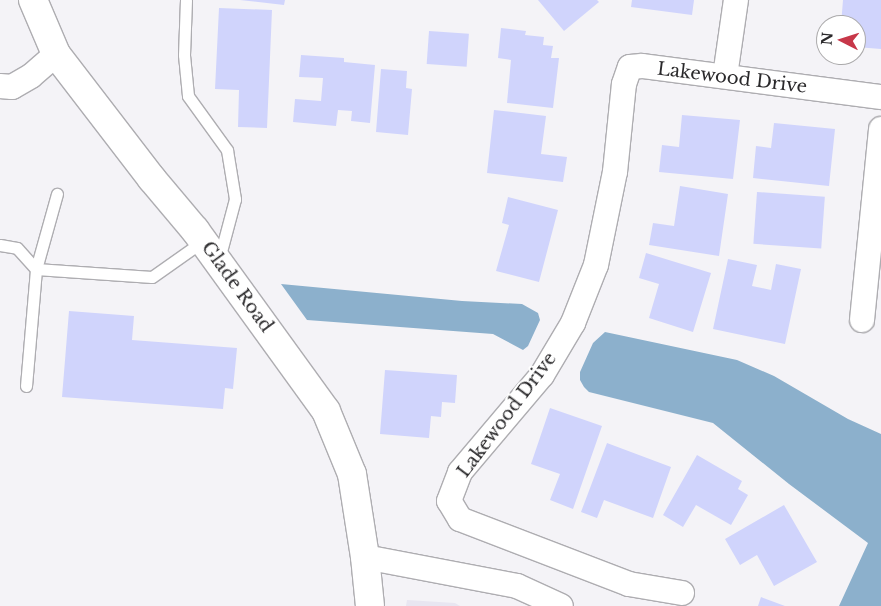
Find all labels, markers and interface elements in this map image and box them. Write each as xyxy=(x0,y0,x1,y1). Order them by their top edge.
north arrow xyxy=(816,15,866,65)
text: N xyxy=(818,31,837,46)
street label: Lakewood Drive xyxy=(656,58,808,98)
street label: Glade Road xyxy=(197,237,277,337)
street label: Lakewood Drive xyxy=(453,348,561,482)

